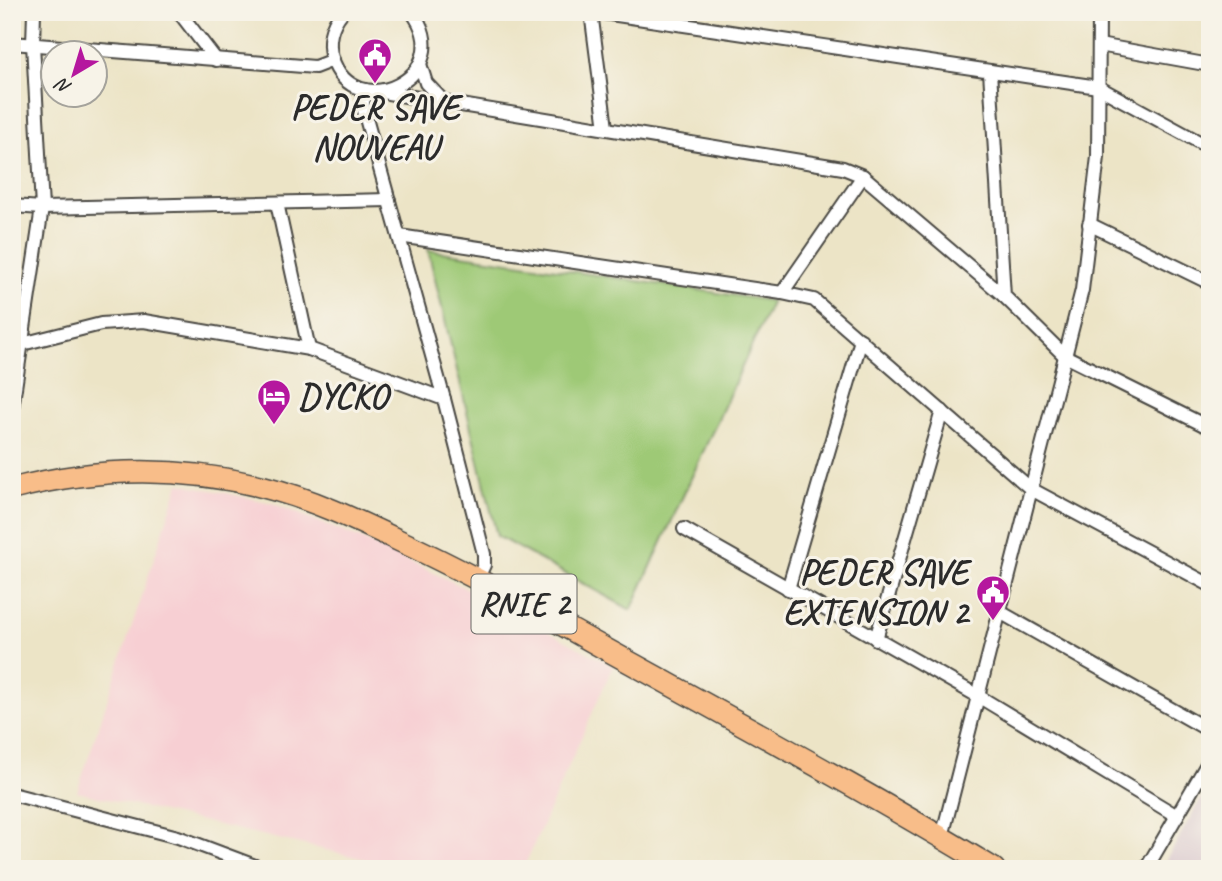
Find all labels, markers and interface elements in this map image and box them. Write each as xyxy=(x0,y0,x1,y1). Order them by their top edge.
public building icon: PEDER SAVE NOUVEAU xyxy=(356,36,394,85)
north arrow xyxy=(38,38,108,108)
text: N xyxy=(50,72,76,100)
place label: PEDER SAVE NOUVEAU xyxy=(291,85,465,170)
place label: DYCKO xyxy=(298,374,391,419)
hotel icon: DYCKO xyxy=(255,377,293,426)
place label: PEDER SAVE EXTENSION 2 xyxy=(783,550,973,635)
public building icon: PEDER SAVE EXTENSION 2 xyxy=(974,573,1012,622)
road number: RNIE 2 xyxy=(472,575,576,634)

